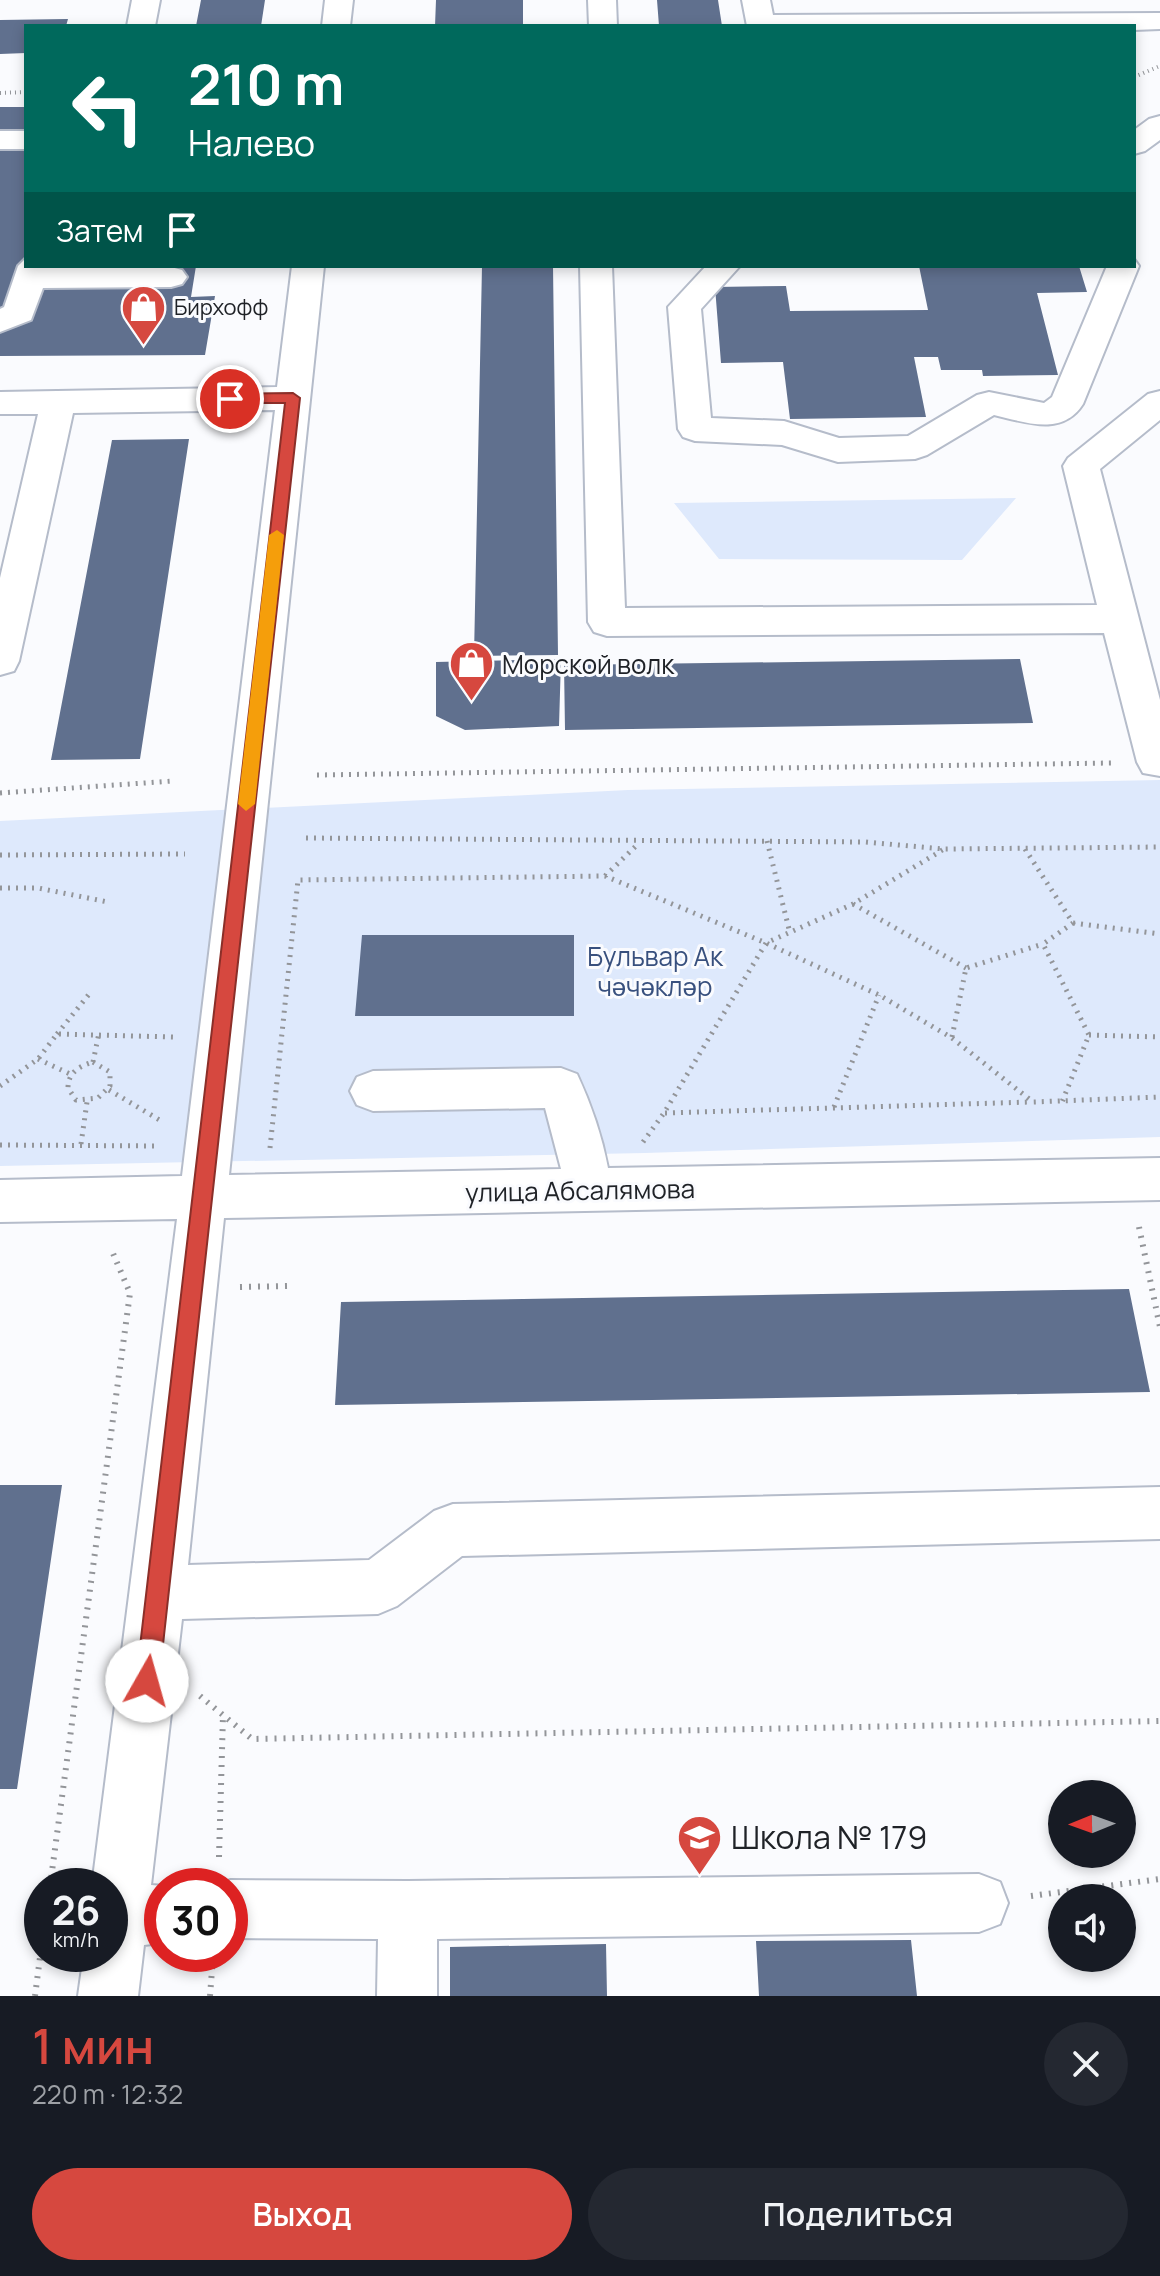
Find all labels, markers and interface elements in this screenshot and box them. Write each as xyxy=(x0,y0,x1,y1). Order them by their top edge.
text: 210 m xyxy=(188,45,344,122)
icon: left xyxy=(56,56,160,160)
text: Налево xyxy=(188,118,315,167)
icon: arrive xyxy=(160,208,204,252)
text: Затем xyxy=(56,210,144,251)
shop icon: Бирхофф xyxy=(119,283,167,346)
place label: Бирхофф xyxy=(174,292,268,322)
pin xyxy=(196,365,264,433)
icon: arrive xyxy=(208,377,252,421)
shop icon: Морской волк xyxy=(447,640,495,703)
place label: Морской волк xyxy=(502,646,675,682)
park label: Бульвар Ак чәчәкләр xyxy=(587,938,724,1004)
street label: улица Абсалямова xyxy=(465,1170,695,1210)
position arrow xyxy=(105,1639,189,1723)
north arrow xyxy=(1048,1780,1136,1868)
map controls xyxy=(1048,1780,1136,1972)
school or university icon: Школа № 179 xyxy=(676,1813,724,1876)
place label: Школа № 179 xyxy=(731,1815,927,1859)
speed limit sign: 30 xyxy=(144,1868,248,1972)
text: 26 xyxy=(52,1882,100,1937)
button: sound xyxy=(1048,1884,1136,1972)
text: km/h xyxy=(53,1926,99,1953)
text: 1 мин xyxy=(32,2013,154,2078)
button: close xyxy=(1044,2022,1128,2106)
text: 220 m · 12:32 xyxy=(32,2076,183,2112)
button: Выход xyxy=(32,2168,572,2260)
button: Поделиться xyxy=(588,2168,1128,2260)

